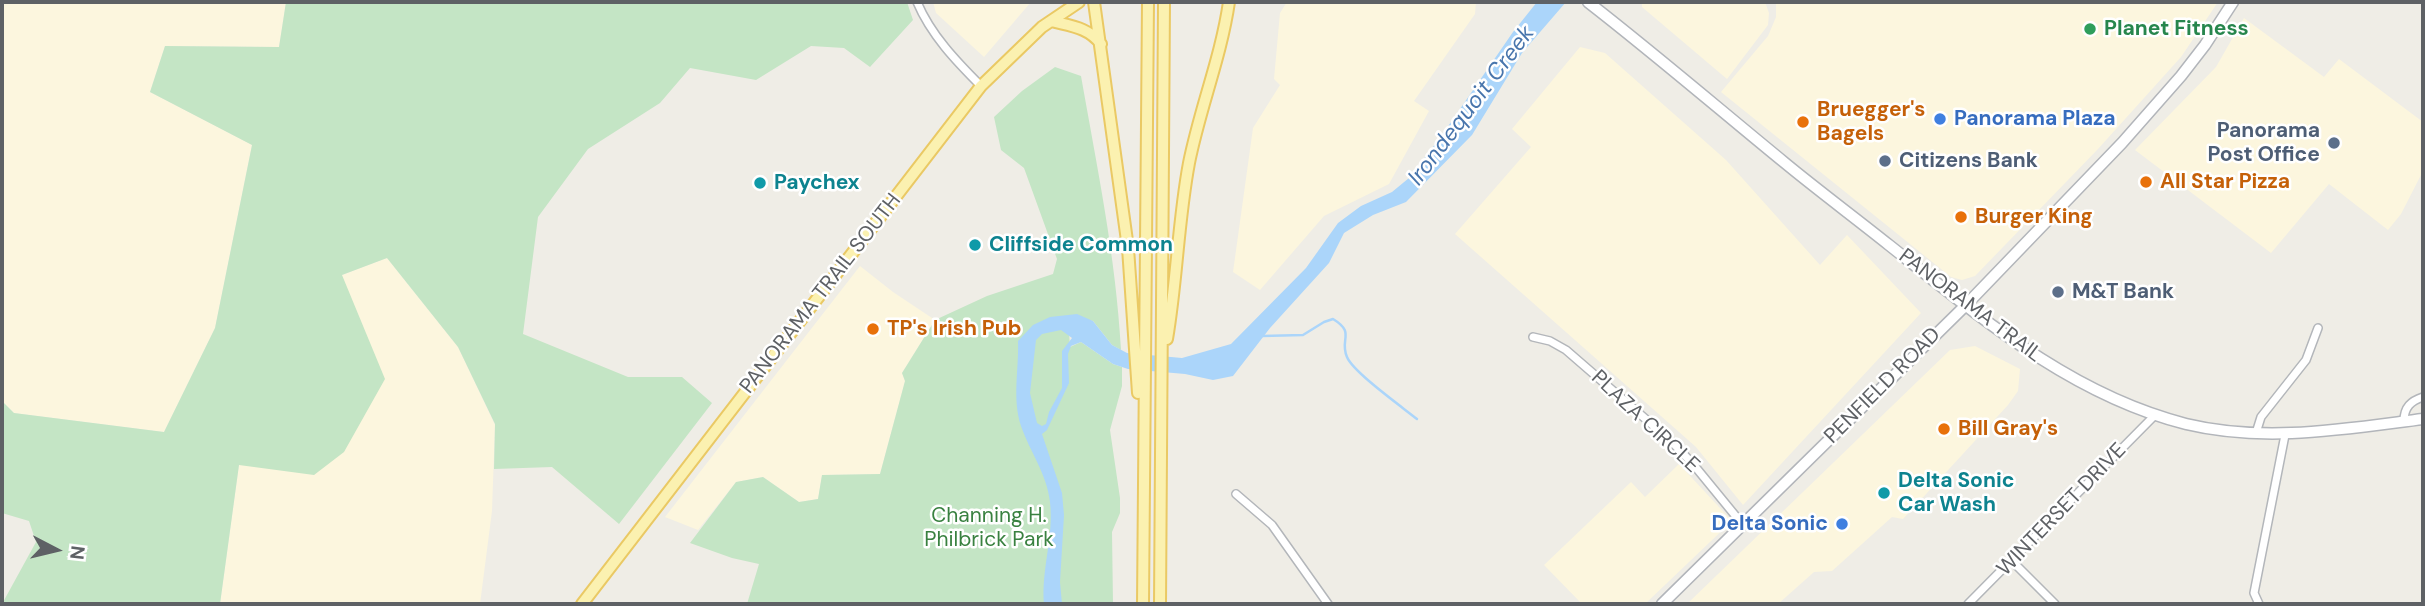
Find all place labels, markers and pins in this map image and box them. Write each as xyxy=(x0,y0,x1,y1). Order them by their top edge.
place label: Planet Fitness xyxy=(2104,16,2249,42)
marker: Planet Fitness xyxy=(2082,21,2098,37)
place label: Bruegger's Bagels xyxy=(1817,97,1925,147)
place label: Panorama Plaza xyxy=(1954,106,2116,132)
marker: Panorama Plaza xyxy=(1932,111,1948,127)
marker: Bruegger's Bagels xyxy=(1795,114,1811,130)
place label: Panorama Post Office xyxy=(2207,118,2320,168)
marker: Panorama Post Office xyxy=(2326,135,2342,151)
place label: Citizens Bank xyxy=(1899,148,2038,174)
marker: Citizens Bank xyxy=(1877,153,1893,169)
place label: All Star Pizza xyxy=(2160,169,2290,195)
place label: Paychex xyxy=(774,170,860,196)
marker: All Star Pizza xyxy=(2138,174,2154,190)
marker: Paychex xyxy=(752,175,768,191)
place label: Burger King xyxy=(1975,204,2093,230)
marker: Burger King xyxy=(1953,209,1969,225)
place label: Cliffside Common xyxy=(989,232,1173,258)
marker: Cliffside Common xyxy=(967,237,983,253)
place label: M&T Bank xyxy=(2072,279,2174,305)
marker: M&T Bank xyxy=(2050,284,2066,300)
place label: TP's Irish Pub xyxy=(887,316,1021,342)
marker: TP's Irish Pub xyxy=(865,321,881,337)
place label: Bill Gray's xyxy=(1958,416,2058,442)
marker: Bill Gray's xyxy=(1936,421,1952,437)
place label: Delta Sonic Car Wash xyxy=(1898,468,2014,518)
marker: Delta Sonic Car Wash xyxy=(1876,485,1892,501)
place label: Delta Sonic xyxy=(1712,511,1828,537)
marker: Delta Sonic xyxy=(1834,516,1850,532)

